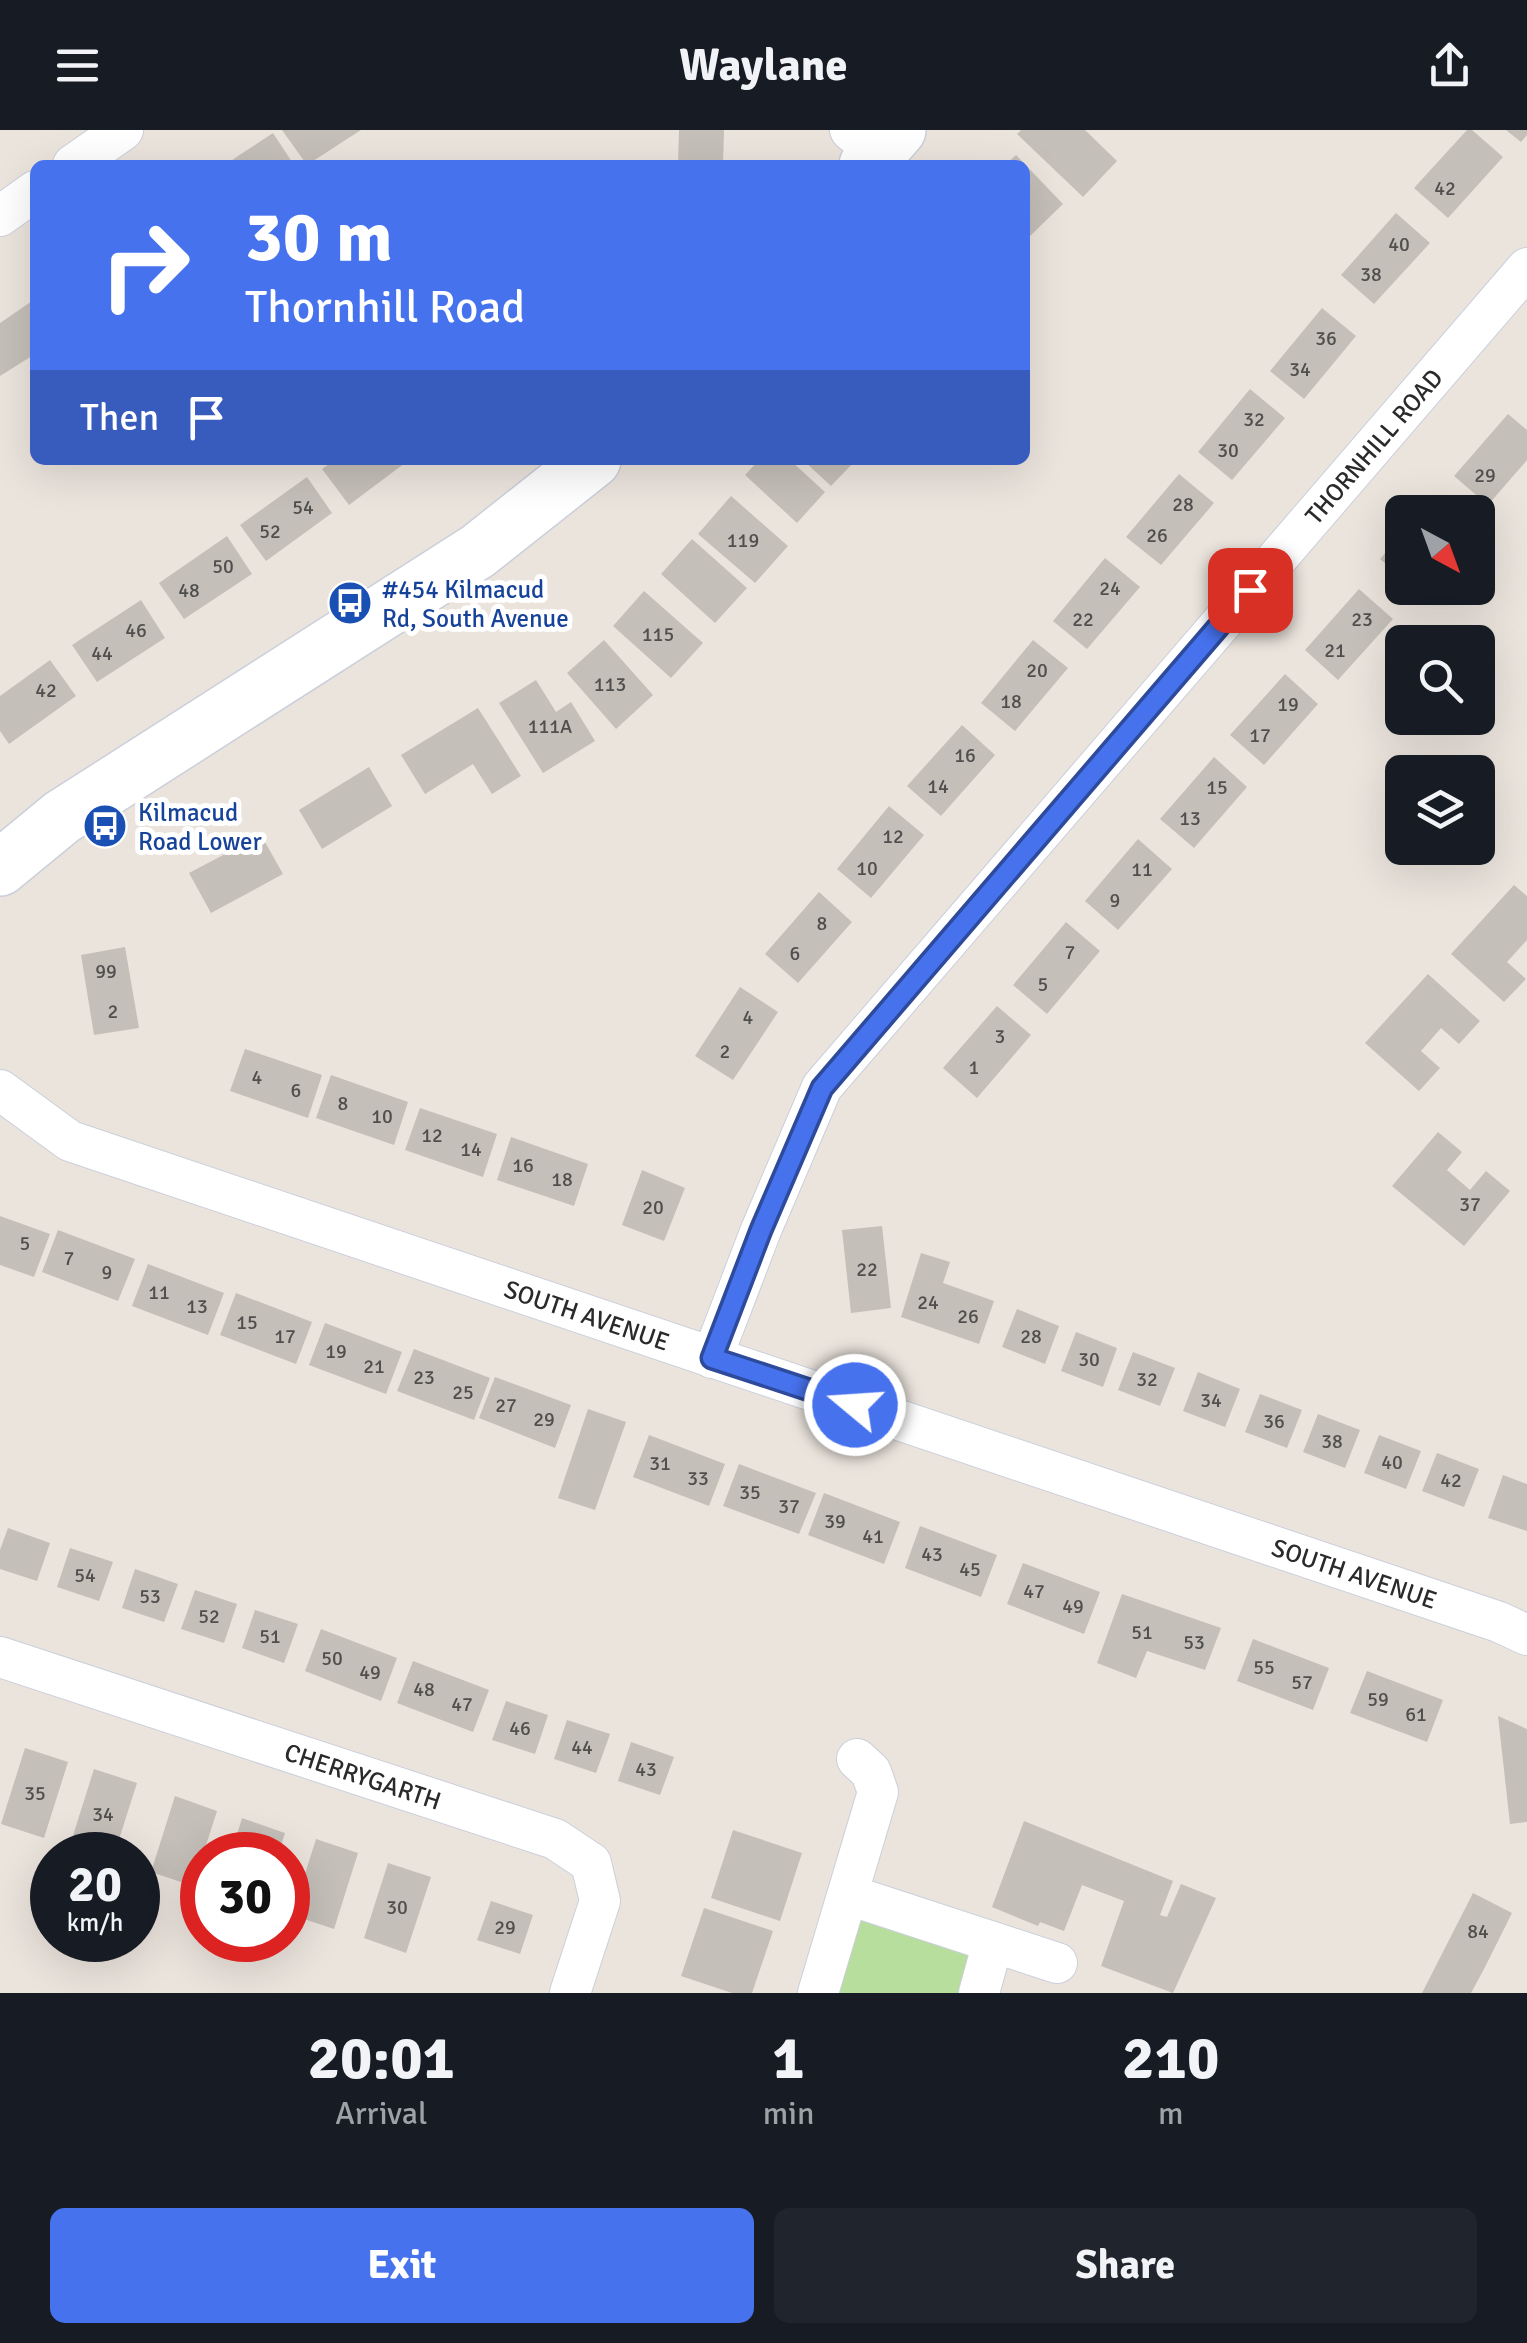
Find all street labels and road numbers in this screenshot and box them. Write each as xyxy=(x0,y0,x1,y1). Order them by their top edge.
street label: THORNHILL ROAD xyxy=(1299,362,1449,531)
street label: SOUTH AVENUE xyxy=(500,1273,673,1358)
street label: SOUTH AVENUE xyxy=(1268,1532,1441,1616)
street label: CHERRYGARTH xyxy=(281,1736,445,1817)

